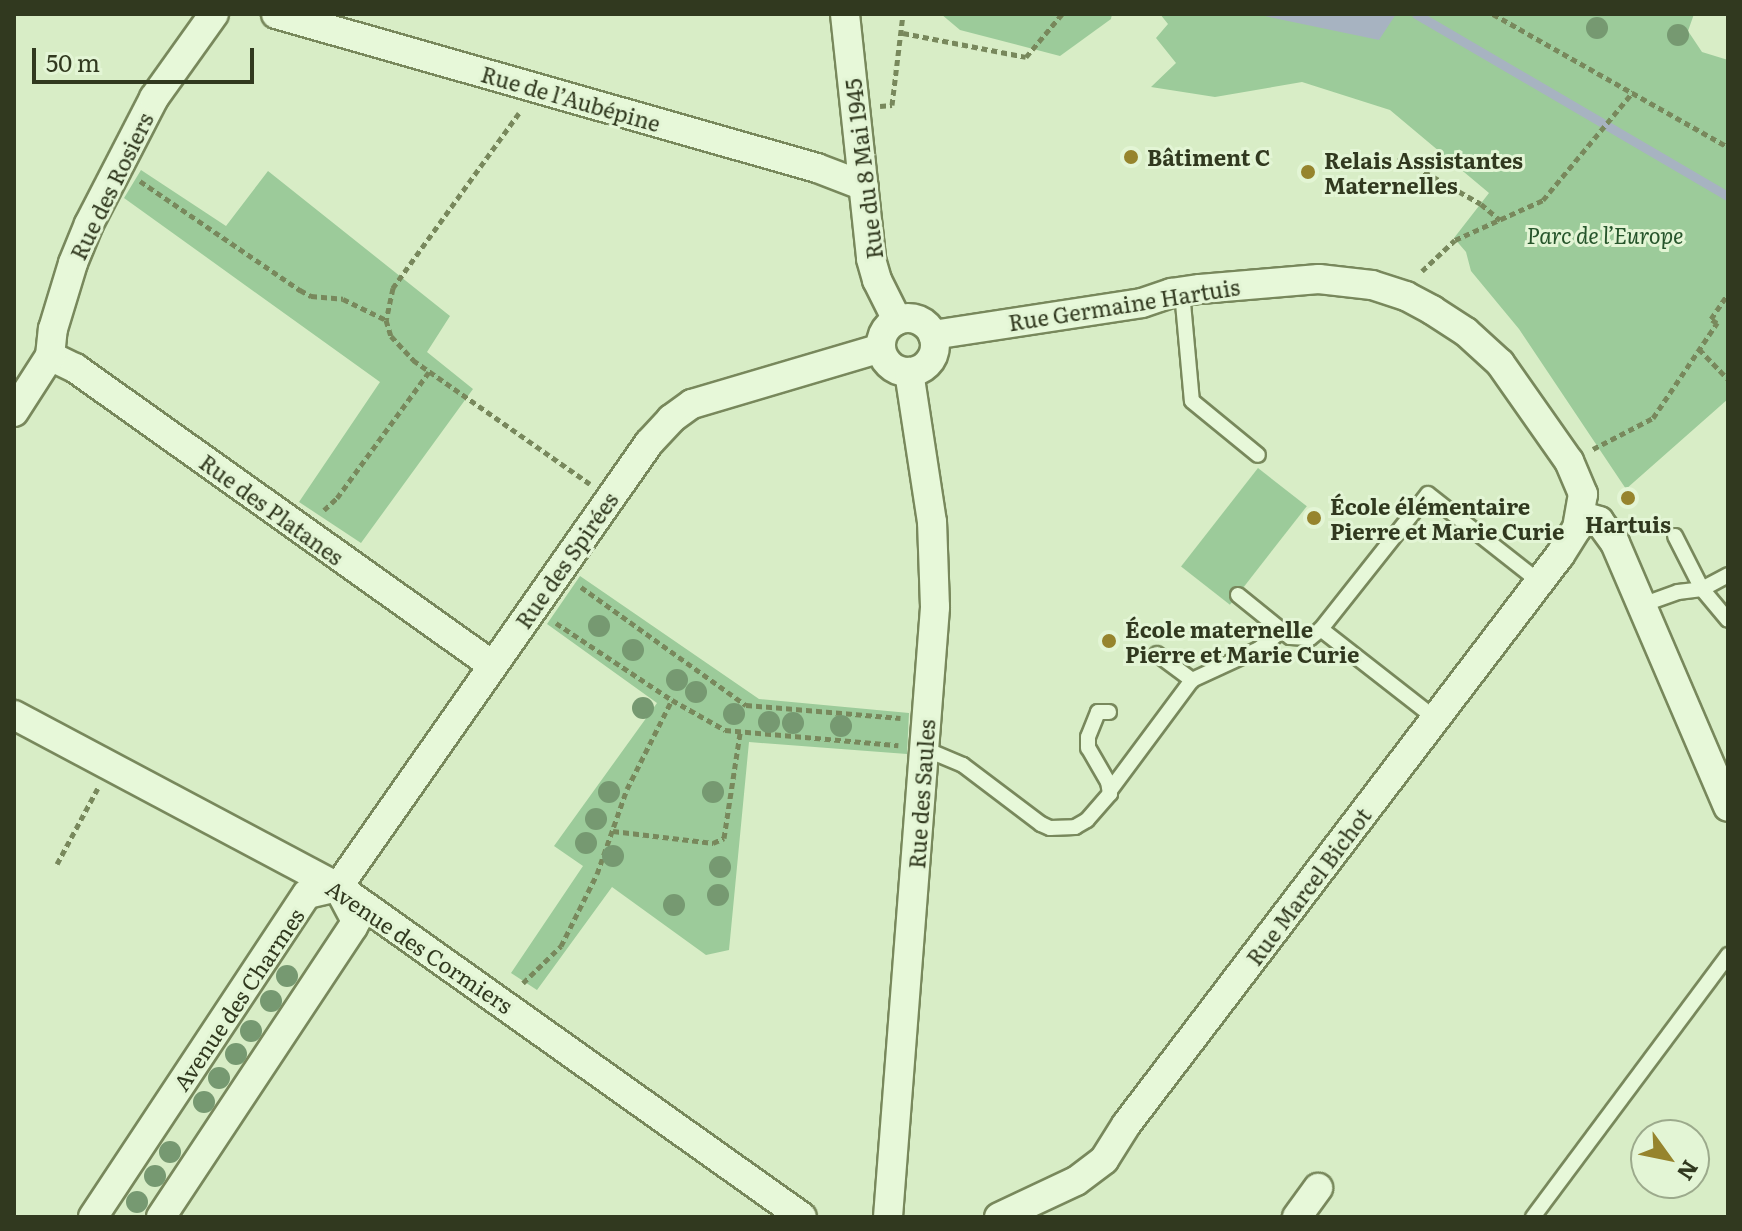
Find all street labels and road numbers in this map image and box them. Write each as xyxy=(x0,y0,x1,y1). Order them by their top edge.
street label: Rue de l’Aubépine xyxy=(478,60,664,136)
street label: Rue du 8 Mai 1945 xyxy=(839,77,887,261)
street label: Rue des Rosiers xyxy=(64,108,158,264)
street label: Rue Germaine Hartuis xyxy=(1006,273,1242,335)
street label: Rue des Platanes xyxy=(195,448,349,570)
street label: Rue des Spirées xyxy=(509,487,623,633)
street label: Rue des Saules xyxy=(903,718,939,870)
street label: Rue Marcel Bichot xyxy=(1240,802,1376,970)
street label: Avenue des Cormiers xyxy=(322,874,518,1018)
street label: Avenue des Charmes xyxy=(167,903,309,1095)

